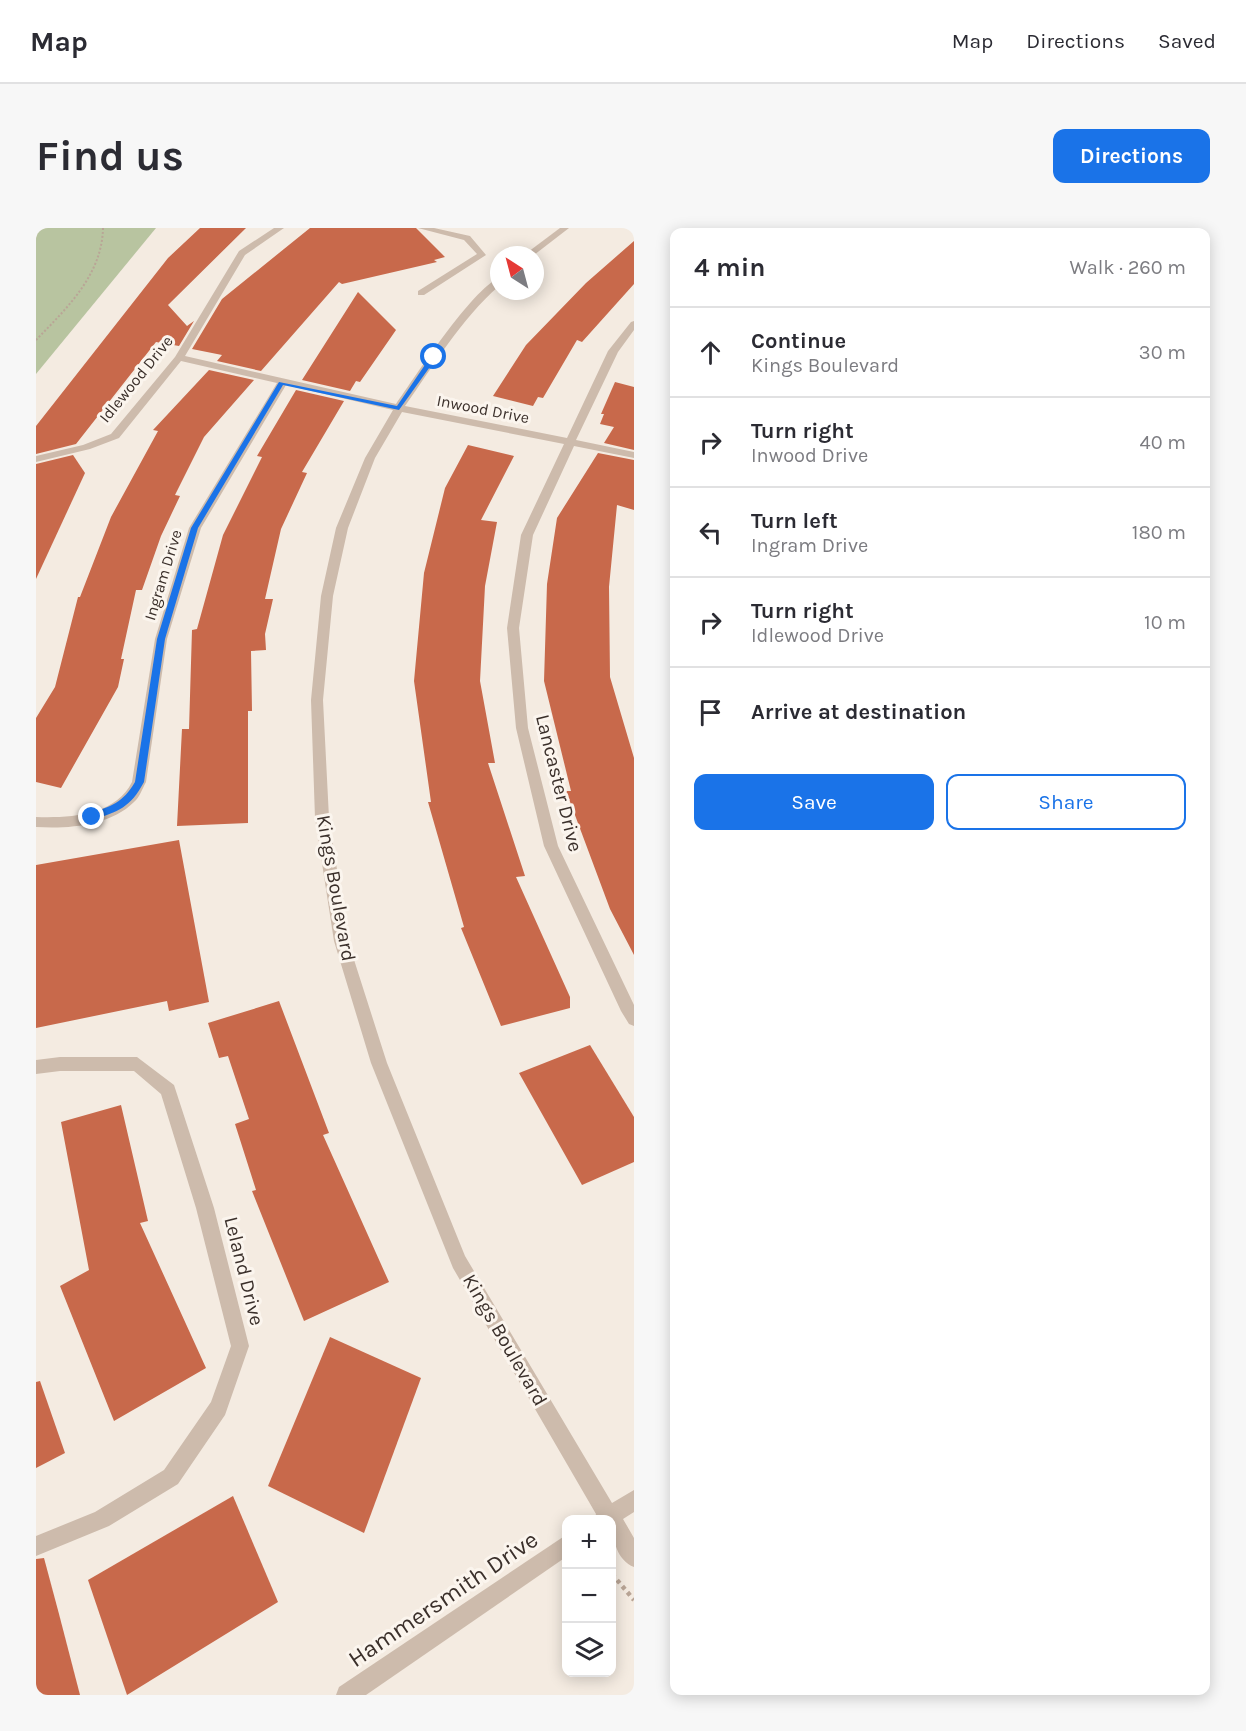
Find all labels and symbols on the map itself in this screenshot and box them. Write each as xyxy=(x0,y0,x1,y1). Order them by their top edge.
north arrow xyxy=(490,246,544,300)
street label: Idlewood Drive xyxy=(95,332,177,426)
route start xyxy=(420,343,446,369)
street label: Inwood Drive xyxy=(435,391,531,427)
street label: Ingram Drive xyxy=(140,527,186,623)
street label: Lancaster Drive xyxy=(531,712,587,854)
route end xyxy=(78,803,104,829)
street label: Kings Boulevard xyxy=(312,813,360,963)
street label: Leland Drive xyxy=(219,1214,269,1328)
street label: Kings Boulevard xyxy=(458,1270,552,1410)
street label: Hammersmith Drive xyxy=(343,1525,543,1673)

